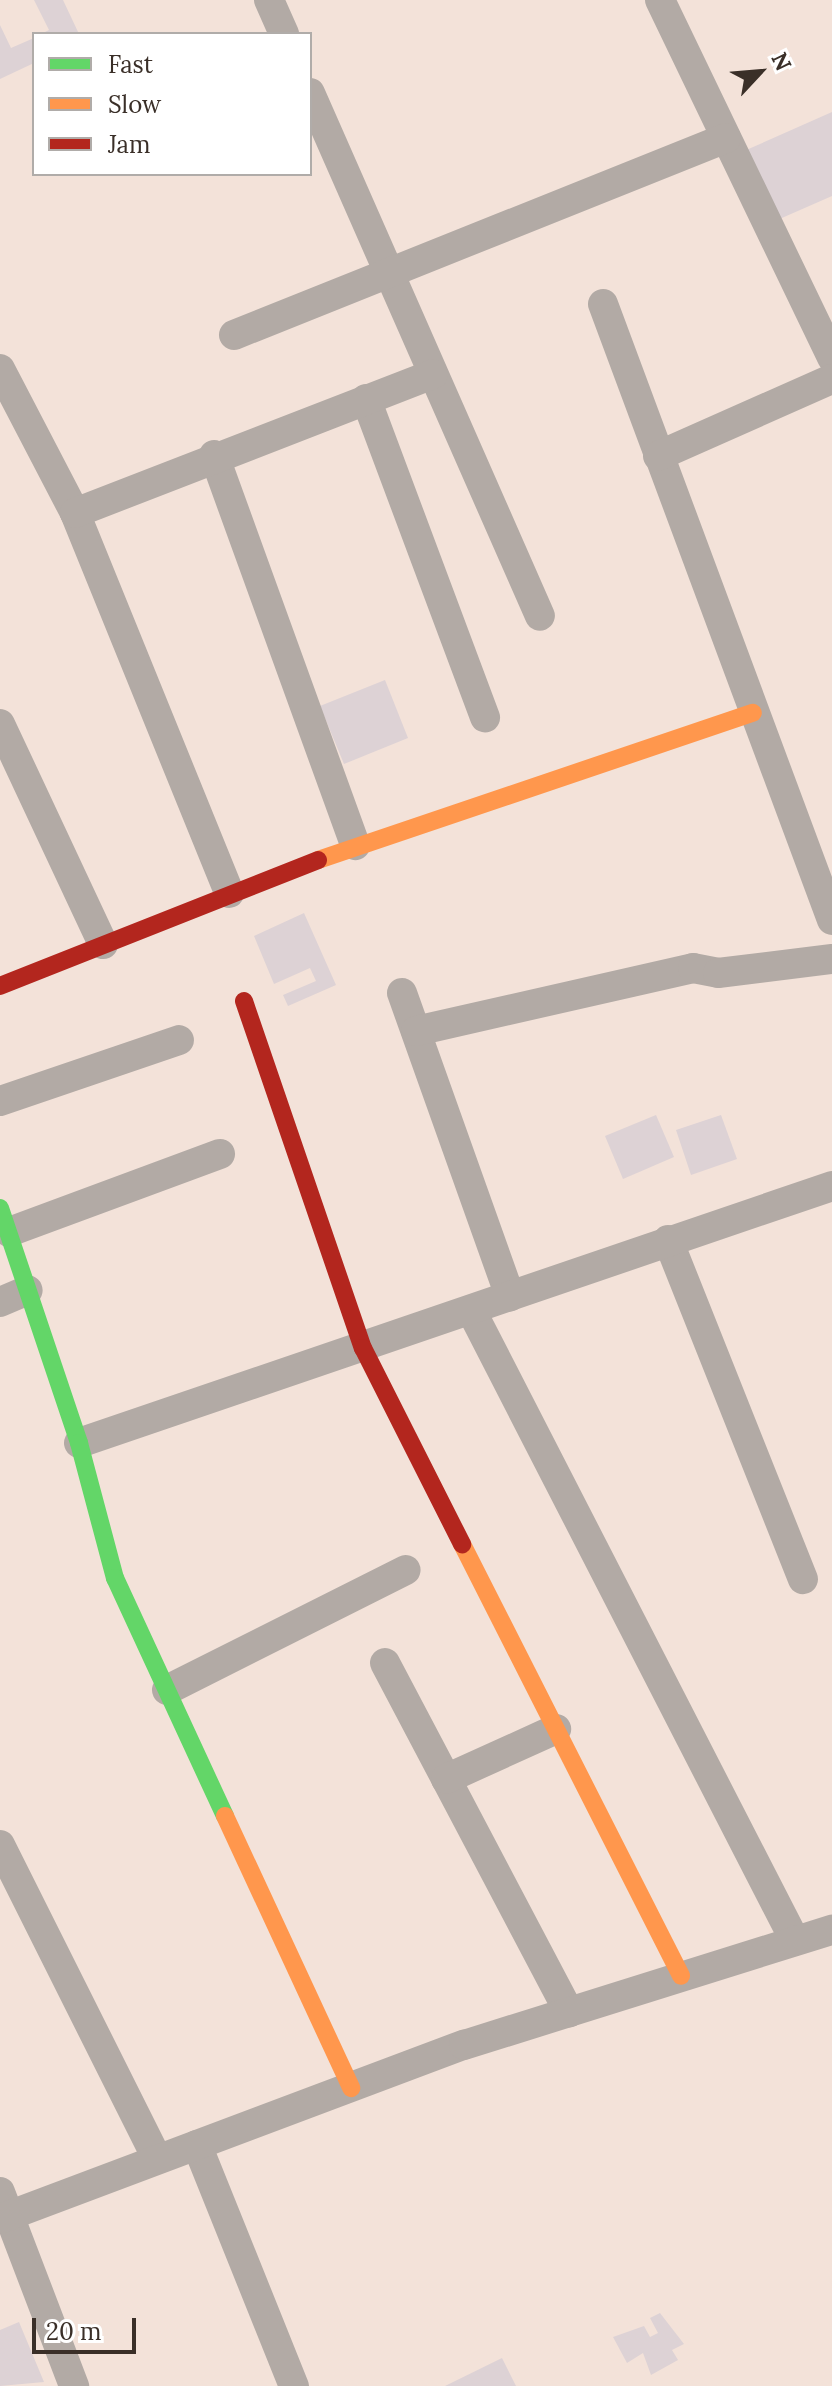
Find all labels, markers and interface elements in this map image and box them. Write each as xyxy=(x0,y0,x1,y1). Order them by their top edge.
legend xyxy=(32,32,312,176)
north arrow xyxy=(720,32,800,112)
text: N xyxy=(765,48,798,75)
text: Fast xyxy=(108,49,153,80)
text: Slow xyxy=(108,89,161,120)
text: Jam xyxy=(108,129,150,160)
scale bar xyxy=(36,2302,140,2352)
text: 20 m xyxy=(46,2316,102,2347)

